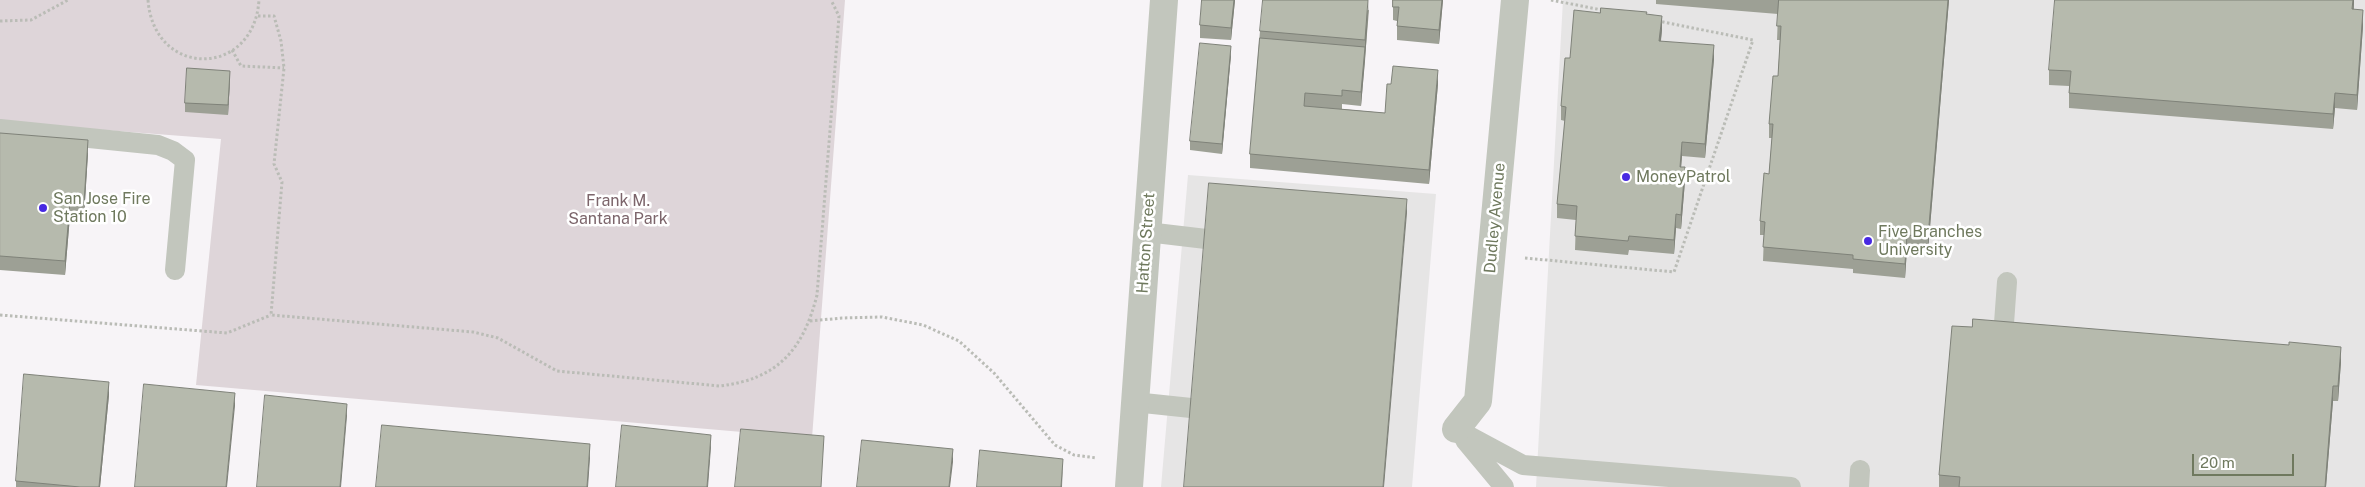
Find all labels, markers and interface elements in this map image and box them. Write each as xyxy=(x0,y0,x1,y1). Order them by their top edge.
street label: Dudley Avenue xyxy=(1481,162,1509,274)
place label: MoneyPatrol xyxy=(1636,167,1731,187)
marker: MoneyPatrol xyxy=(1620,171,1632,183)
place label: San Jose Fire Station 10 xyxy=(53,189,151,227)
park label: Frank M. Santana Park xyxy=(568,191,668,229)
street label: Hatton Street xyxy=(1133,192,1159,294)
marker: San Jose Fire Station 10 xyxy=(37,202,49,214)
place label: Five Branches University xyxy=(1878,222,1982,260)
marker: Five Branches University xyxy=(1862,235,1874,247)
scale bar xyxy=(2195,444,2298,476)
text: 20 m xyxy=(2200,454,2235,471)

